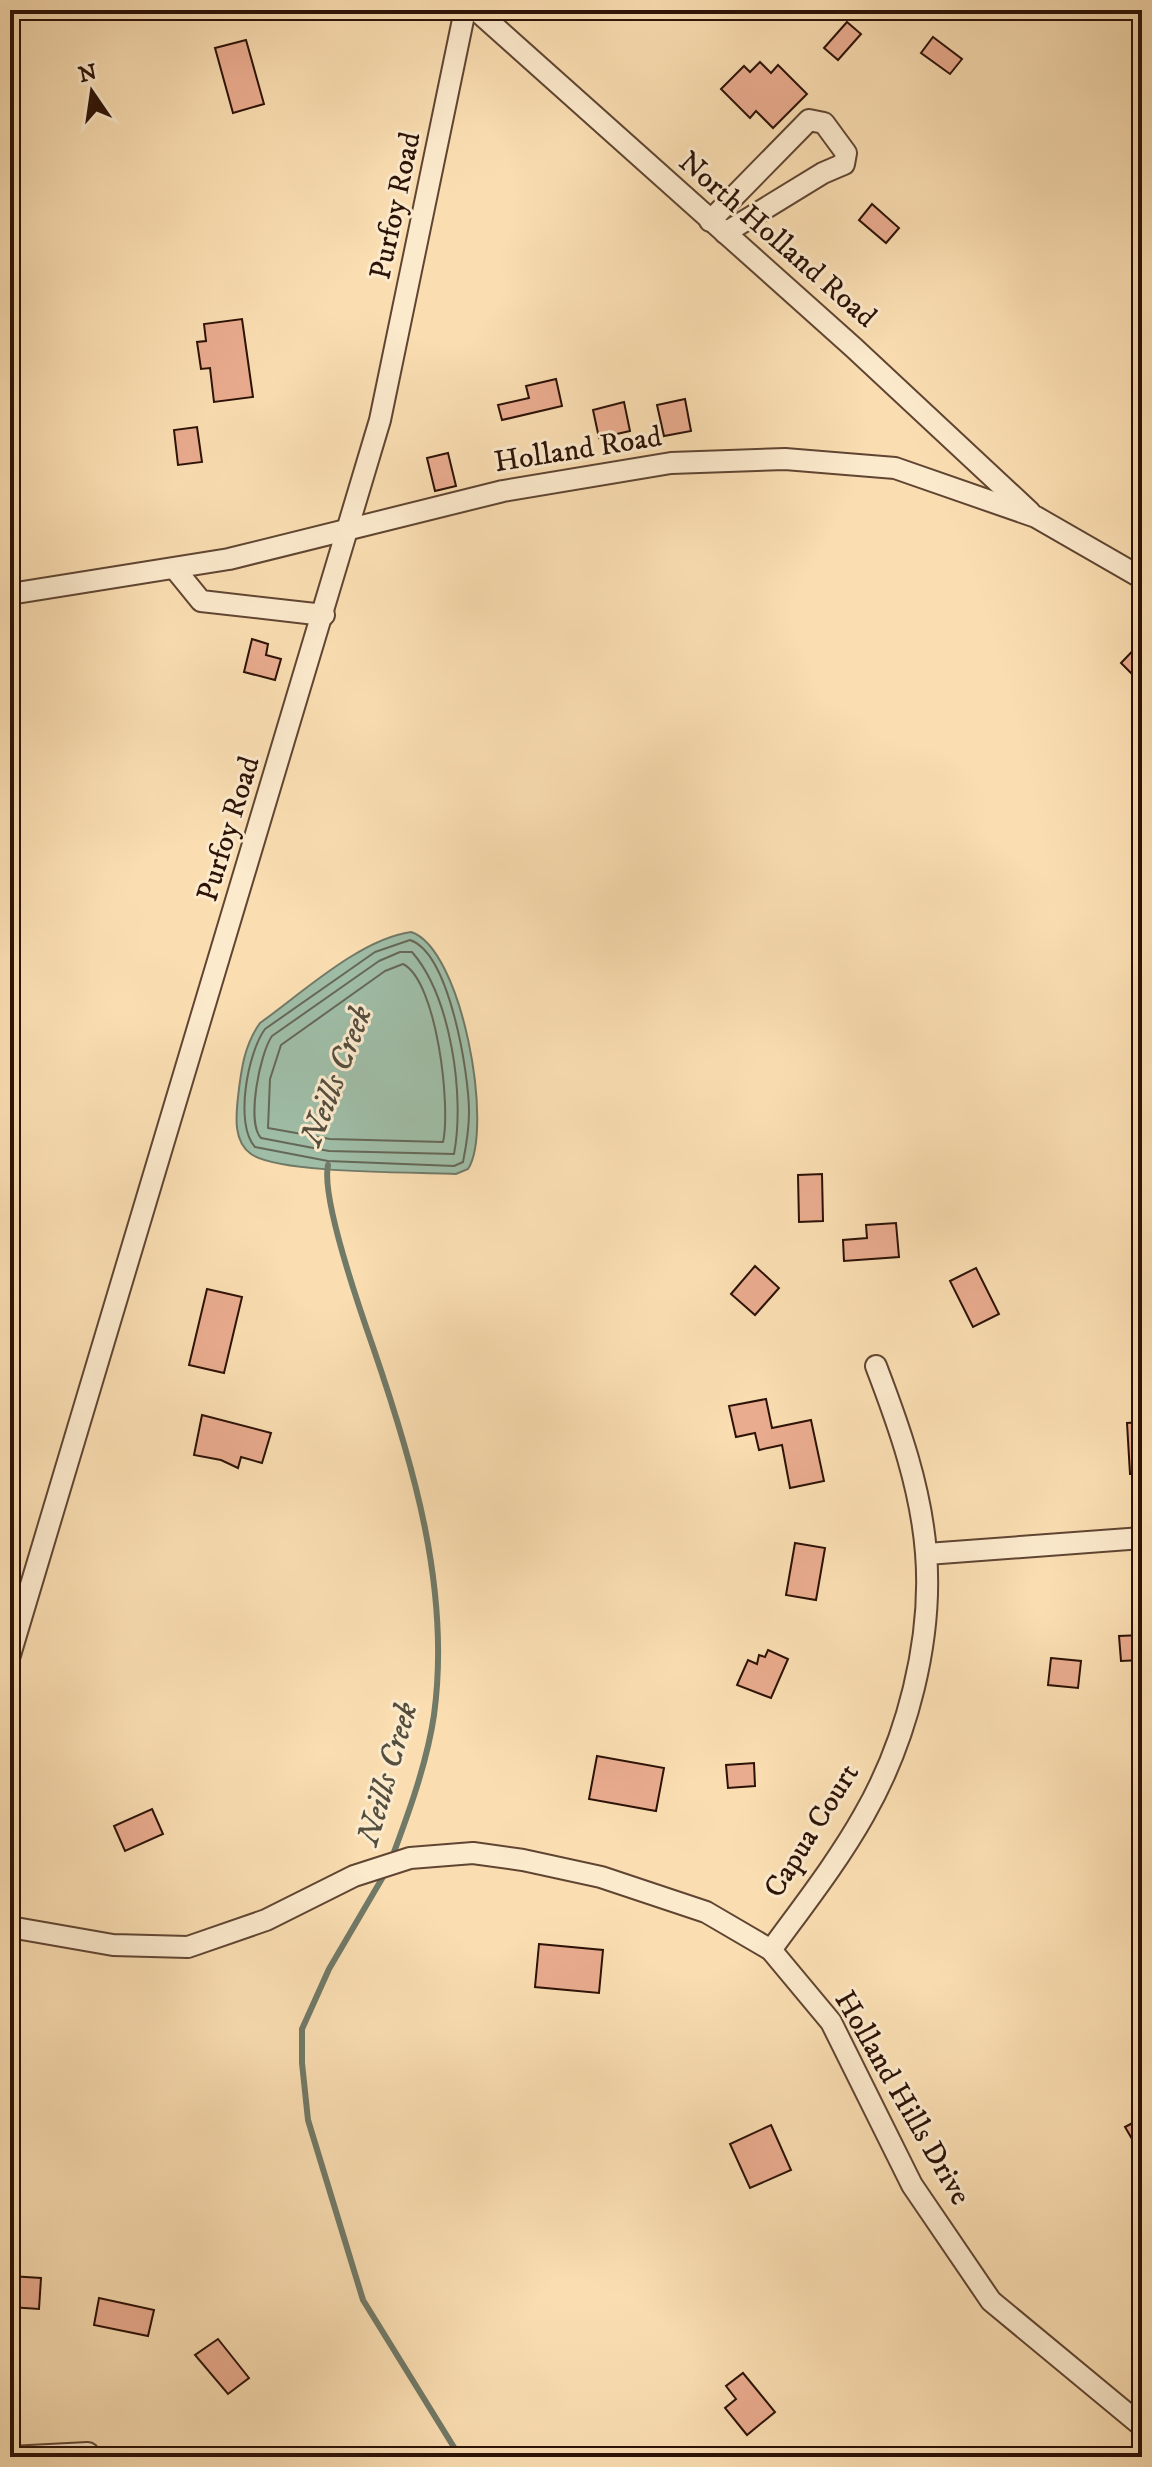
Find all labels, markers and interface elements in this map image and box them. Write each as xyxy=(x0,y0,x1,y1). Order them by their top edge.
north arrow xyxy=(52,52,132,132)
text: N xyxy=(76,59,100,89)
street label: Purfoy Road xyxy=(362,129,430,283)
street label: North Holland Road xyxy=(670,144,884,336)
street label: Holland Road xyxy=(492,418,664,481)
street label: Purfoy Road xyxy=(189,752,269,906)
water label: Neills Creek xyxy=(291,1000,382,1154)
water label: Neills Creek xyxy=(348,1697,428,1852)
street label: Capua Court xyxy=(756,1757,868,1905)
street label: Holland Hills Drive xyxy=(826,1984,978,2212)

